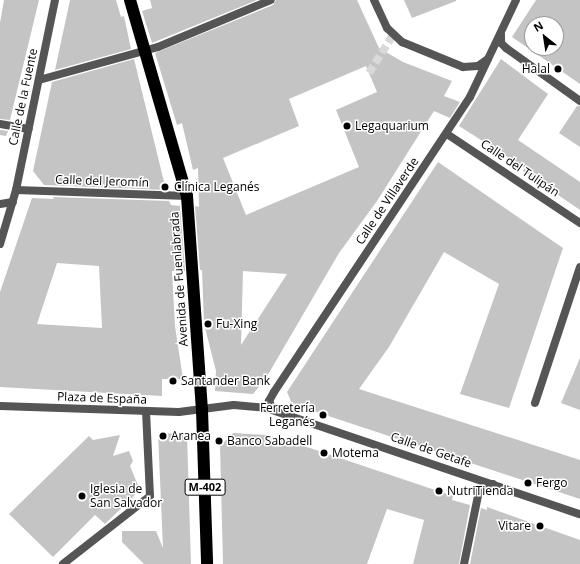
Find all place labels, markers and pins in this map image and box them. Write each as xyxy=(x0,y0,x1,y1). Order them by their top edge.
place label: Halal xyxy=(522,62,550,76)
marker: Halal xyxy=(553,64,563,74)
place label: Legaquarium xyxy=(355,119,429,133)
marker: Legaquarium xyxy=(342,121,352,131)
place label: Clínica Leganés xyxy=(174,180,260,194)
marker: Clínica Leganés xyxy=(159,181,171,193)
place label: Fu-Xing xyxy=(216,317,257,331)
marker: Fu-Xing xyxy=(203,319,213,329)
place label: Santander Bank xyxy=(181,374,270,388)
marker: Santander Bank xyxy=(168,376,178,386)
place label: Ferretería Leganés xyxy=(260,401,315,429)
marker: Ferretería Leganés xyxy=(318,410,328,420)
place label: Aranea xyxy=(171,429,211,443)
marker: Aranea xyxy=(158,431,168,441)
place label: Banco Sabadell xyxy=(227,434,312,448)
marker: Banco Sabadell xyxy=(214,436,224,446)
place label: Motema xyxy=(332,446,379,460)
marker: Motema xyxy=(319,448,329,458)
place label: Fergo xyxy=(536,476,568,490)
marker: Fergo xyxy=(523,478,533,488)
place label: Iglesia de San Salvador xyxy=(90,482,162,510)
place label: NutriTienda xyxy=(447,484,513,498)
marker: NutriTienda xyxy=(434,486,444,496)
marker: Iglesia de San Salvador xyxy=(77,491,87,501)
place label: Vitare xyxy=(498,519,531,533)
marker: Vitare xyxy=(534,520,546,532)

